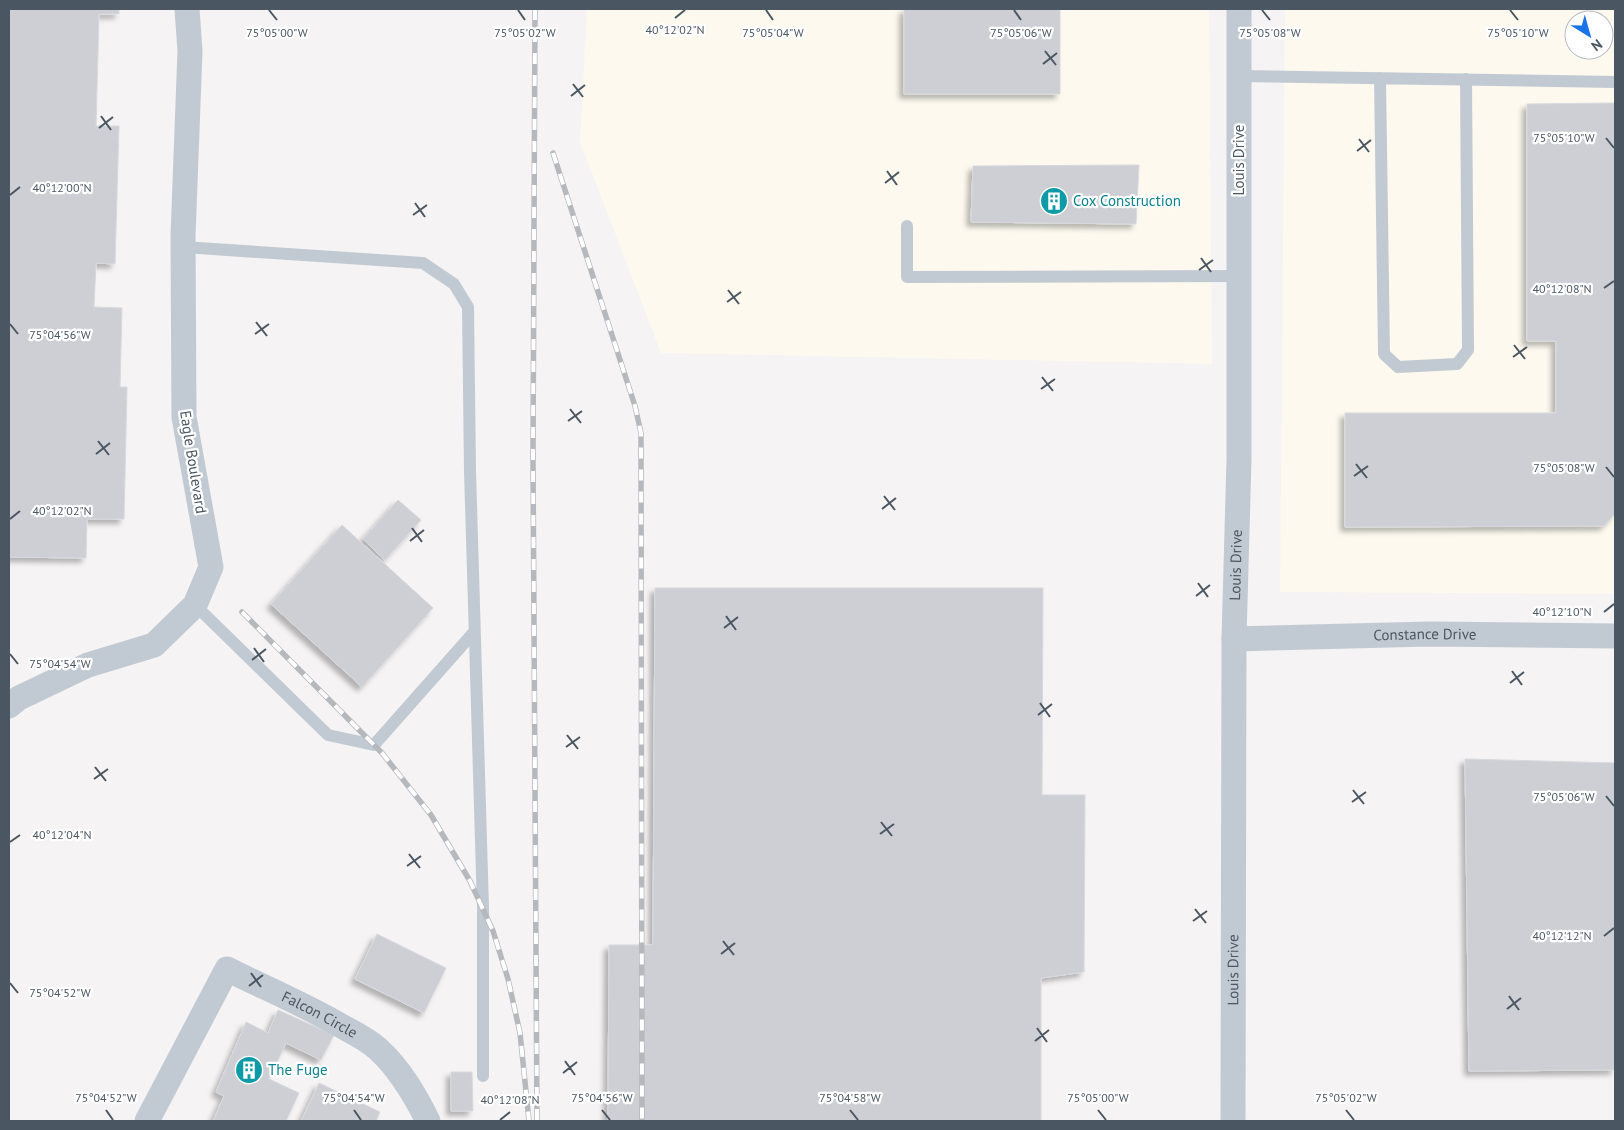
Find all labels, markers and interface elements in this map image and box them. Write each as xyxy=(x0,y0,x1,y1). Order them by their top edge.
north arrow xyxy=(1564,10,1614,60)
text: 40°12'02"N xyxy=(645,22,705,37)
text: 75°05'00"W xyxy=(246,25,308,40)
text: 75°05'02"W xyxy=(494,25,556,40)
text: 75°05'04"W xyxy=(742,25,804,40)
text: 75°05'06"W xyxy=(990,25,1052,40)
text: 75°05'08"W xyxy=(1239,25,1301,40)
text: 75°05'10"W xyxy=(1487,25,1549,40)
text: N xyxy=(1588,35,1606,55)
street label: Louis Drive xyxy=(1229,125,1248,195)
text: 75°05'10"W xyxy=(1533,130,1595,145)
text: 40°12'00"N xyxy=(32,180,92,195)
building icon: Cox Construction xyxy=(1039,186,1069,216)
place label: Cox Construction xyxy=(1073,191,1181,210)
text: 40°12'08"N xyxy=(1532,281,1592,296)
text: 75°04'56"W xyxy=(29,327,91,342)
street label: Eagle Boulevard xyxy=(176,409,211,515)
text: 75°05'08"W xyxy=(1533,460,1595,475)
text: 40°12'02"N xyxy=(32,503,92,518)
street label: Louis Drive xyxy=(1225,529,1246,601)
text: 40°12'10"N xyxy=(1532,604,1592,619)
street label: Constance Drive xyxy=(1373,624,1477,644)
text: 75°04'54"W xyxy=(29,656,91,671)
text: 75°05'06"W xyxy=(1533,789,1595,804)
text: 40°12'04"N xyxy=(32,827,92,842)
text: 40°12'12"N xyxy=(1532,928,1592,943)
street label: Louis Drive xyxy=(1223,934,1242,1006)
text: 75°04'52"W xyxy=(29,985,91,1000)
street label: Falcon Circle xyxy=(279,987,361,1042)
building icon: The Fuge xyxy=(234,1055,264,1085)
place label: The Fuge xyxy=(268,1060,328,1079)
text: 75°04'52"W xyxy=(75,1090,137,1105)
text: 75°04'54"W xyxy=(323,1090,385,1105)
text: 75°04'56"W xyxy=(571,1090,633,1105)
text: 75°04'58"W xyxy=(819,1090,881,1105)
text: 75°05'00"W xyxy=(1067,1090,1129,1105)
text: 75°05'02"W xyxy=(1315,1090,1377,1105)
text: 40°12'08"N xyxy=(480,1092,540,1107)

